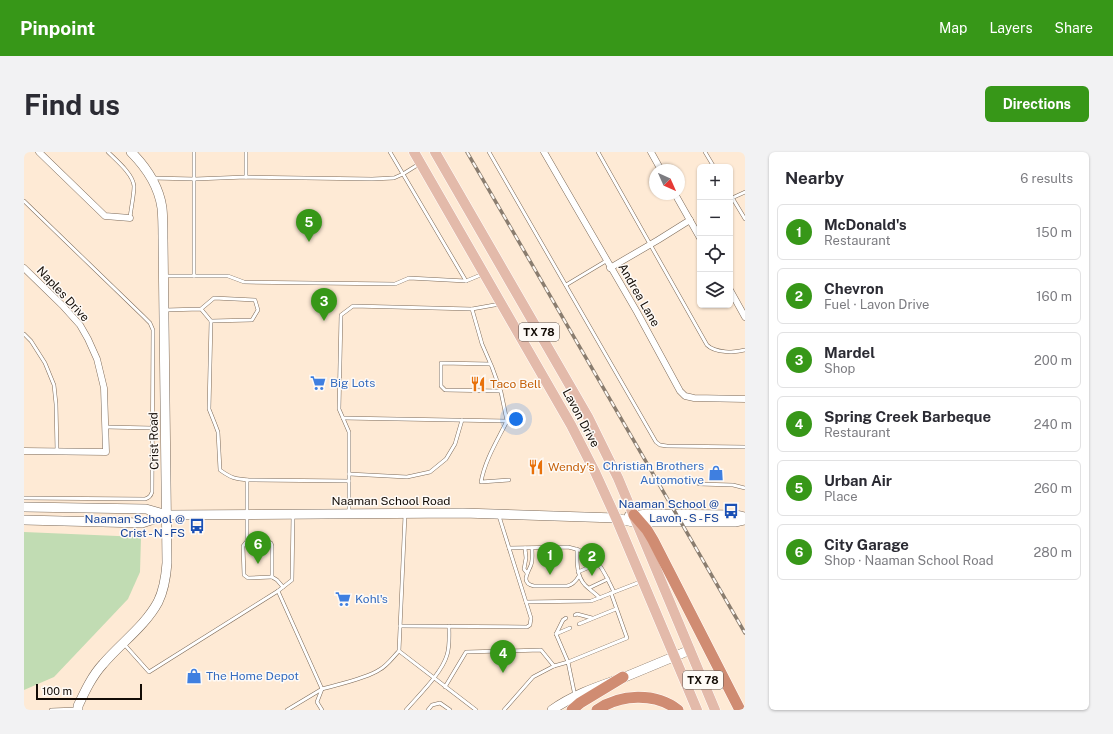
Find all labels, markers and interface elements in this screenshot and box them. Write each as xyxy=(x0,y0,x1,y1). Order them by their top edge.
text: Pinpoint xyxy=(20,17,95,39)
text: Map xyxy=(939,20,967,36)
text: Layers xyxy=(989,20,1033,36)
text: Share xyxy=(1055,20,1093,36)
button: Directions xyxy=(985,86,1089,122)
text: Find us xyxy=(24,88,120,121)
north arrow xyxy=(649,164,685,200)
map controls xyxy=(697,164,733,308)
button: + xyxy=(697,164,733,200)
text: Nearby xyxy=(785,168,844,188)
text: 6 results xyxy=(1020,171,1073,186)
button: − xyxy=(697,200,733,236)
pin: 5 xyxy=(296,209,322,242)
text: McDonald's xyxy=(824,216,907,233)
text: 1 xyxy=(796,225,802,240)
text: 150 m xyxy=(1036,225,1072,240)
text: Restaurant xyxy=(824,233,890,248)
button: locate xyxy=(697,236,733,272)
street label: Andrea Lane xyxy=(615,261,663,329)
street label: Naples Drive xyxy=(34,263,92,325)
button: layers xyxy=(697,272,733,308)
text: Chevron xyxy=(824,280,884,297)
pin: 3 xyxy=(311,288,337,321)
text: 2 xyxy=(795,289,803,304)
text: 160 m xyxy=(1036,289,1072,304)
text: Fuel · Lavon Drive xyxy=(824,297,929,312)
road number: TX 78 xyxy=(519,323,559,341)
text: Mardel xyxy=(824,344,875,361)
text: 3 xyxy=(795,353,803,368)
text: 200 m xyxy=(1034,353,1072,368)
text: Shop xyxy=(824,361,855,376)
supermarket icon: Big Lots xyxy=(309,374,327,392)
restaurant icon: Taco Bell xyxy=(469,375,487,393)
place label: Big Lots xyxy=(330,376,375,390)
place label: Taco Bell xyxy=(490,377,541,391)
street label: Lavon Drive xyxy=(560,386,602,450)
text: Spring Creek Barbeque xyxy=(824,408,991,425)
your location xyxy=(506,409,526,429)
street label: Crist Road xyxy=(146,412,162,470)
text: 4 xyxy=(795,417,803,432)
text: 240 m xyxy=(1034,417,1072,432)
text: Restaurant xyxy=(824,425,890,440)
restaurant icon: Wendy's xyxy=(527,458,545,476)
place label: Christian Brothers Automotive xyxy=(603,459,704,487)
place label: Wendy's xyxy=(548,460,594,474)
shop icon: Christian Brothers Automotive xyxy=(707,464,725,482)
text: Urban Air xyxy=(824,472,892,489)
text: 5 xyxy=(795,481,803,496)
text: 260 m xyxy=(1034,481,1072,496)
text: Place xyxy=(824,489,858,504)
street label: Naaman School Road xyxy=(331,494,451,508)
place label: Naaman School @ Lavon - S - FS xyxy=(619,497,719,525)
bus stop icon: Naaman School @ Lavon - S - FS xyxy=(722,502,740,520)
place label: Naaman School @ Crist - N - FS xyxy=(85,512,185,540)
bus stop icon: Naaman School @ Crist - N - FS xyxy=(188,517,206,535)
pin: 6 xyxy=(245,531,271,564)
text: City Garage xyxy=(824,536,909,553)
pin: 1 xyxy=(537,542,563,575)
pin: 2 xyxy=(579,543,605,576)
text: 6 xyxy=(795,545,803,560)
text: 280 m xyxy=(1034,545,1072,560)
text: Shop · Naaman School Road xyxy=(824,553,993,568)
supermarket icon: Kohl's xyxy=(334,590,352,608)
place label: Kohl's xyxy=(355,592,388,606)
pin: 4 xyxy=(490,640,516,673)
shop icon: The Home Depot xyxy=(185,667,203,685)
place label: The Home Depot xyxy=(206,669,299,683)
road number: TX 78 xyxy=(683,671,723,689)
scale bar xyxy=(36,682,142,701)
text: 100 m xyxy=(42,685,72,697)

